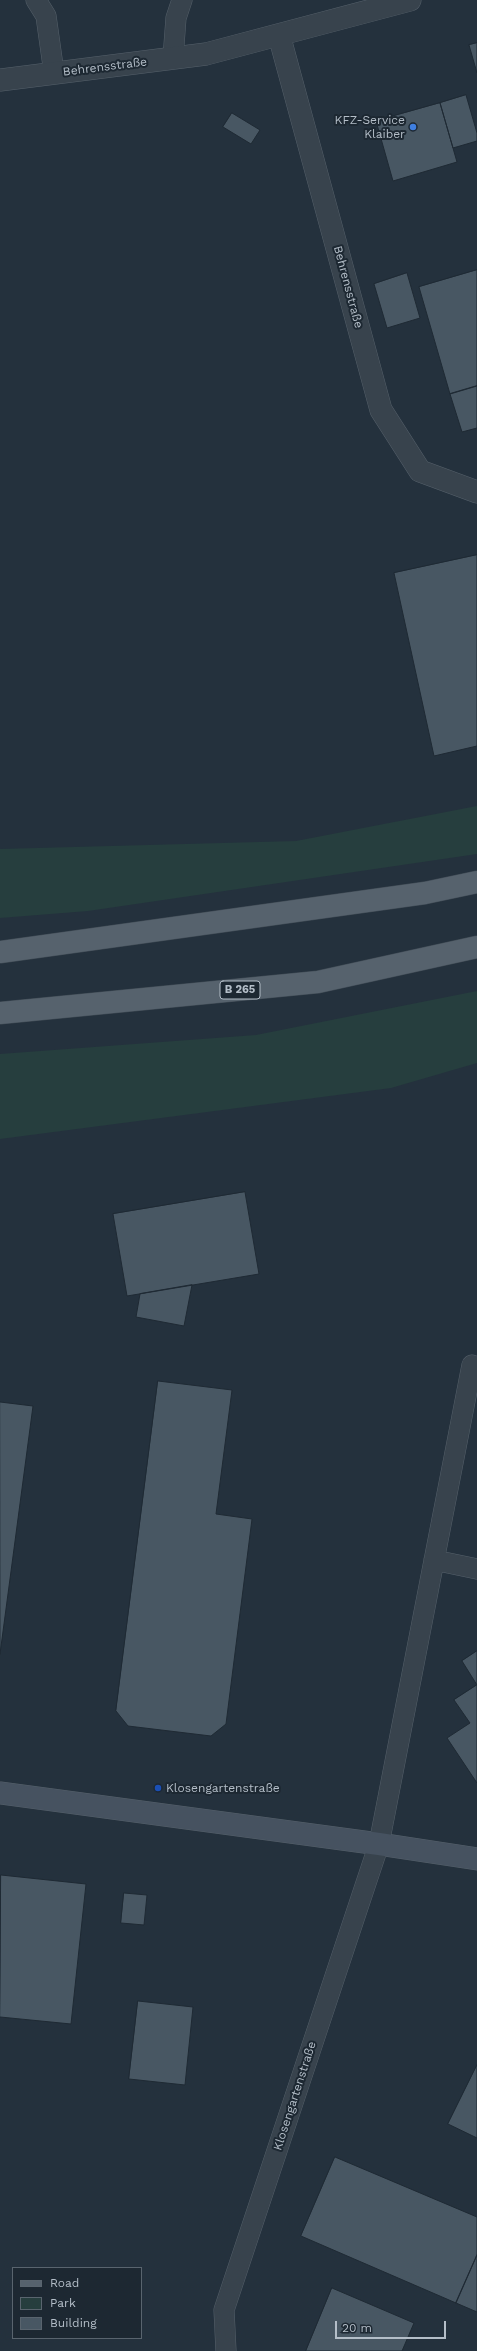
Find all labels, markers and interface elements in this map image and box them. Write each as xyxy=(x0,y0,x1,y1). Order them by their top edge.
street label: Behrensstraße xyxy=(62,55,148,79)
place label: KFZ-Service Klaiber xyxy=(335,113,405,141)
marker: KFZ-Service Klaiber xyxy=(408,122,418,132)
street label: Behrensstraße xyxy=(330,244,366,330)
road number: B 265 xyxy=(220,981,260,999)
place label: Klosengartenstraße xyxy=(166,1781,280,1795)
marker: Klosengartenstraße xyxy=(153,1783,163,1793)
street label: Klosengartenstraße xyxy=(271,2040,319,2152)
legend xyxy=(12,2267,142,2339)
text: Road xyxy=(50,2276,79,2290)
text: Park xyxy=(50,2296,76,2310)
scale bar xyxy=(337,2313,448,2339)
text: Building xyxy=(50,2316,97,2330)
text: 20 m xyxy=(342,2321,372,2335)

